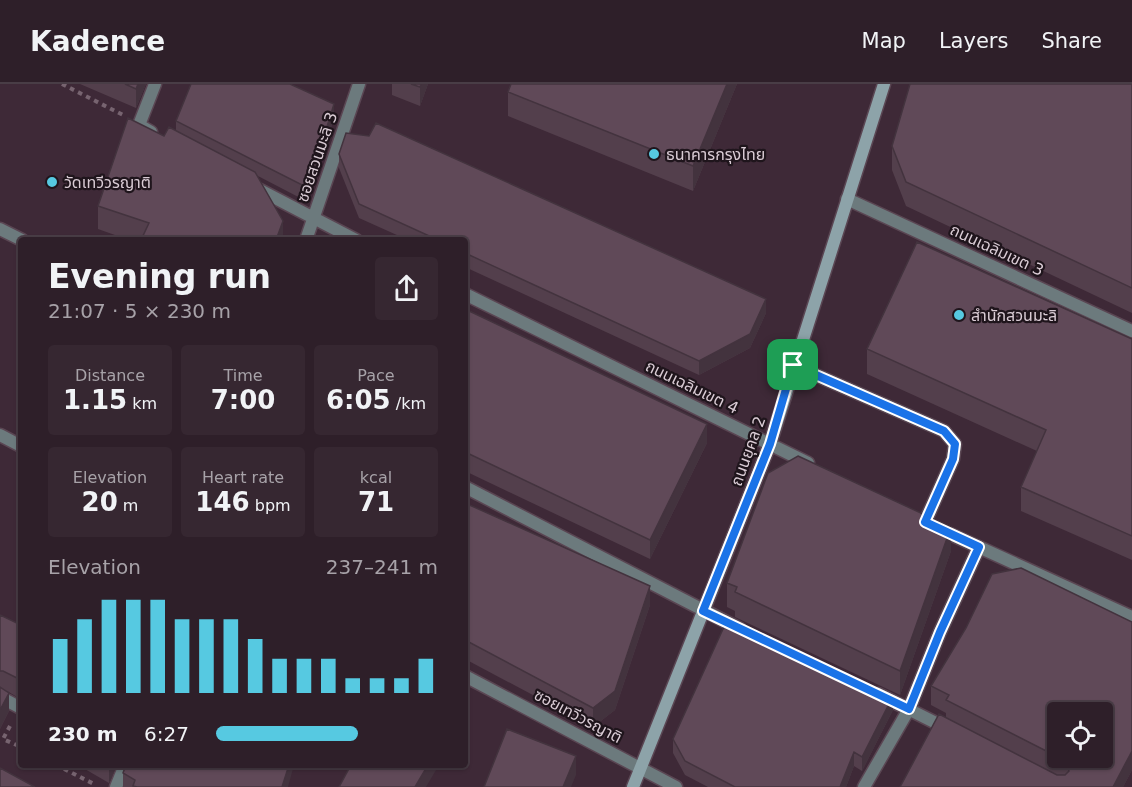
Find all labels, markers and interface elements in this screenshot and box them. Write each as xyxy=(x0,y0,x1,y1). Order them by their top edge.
text: Kadence xyxy=(30,25,165,58)
text: Map xyxy=(862,29,906,53)
text: Layers xyxy=(939,29,1008,53)
text: Share xyxy=(1041,29,1102,53)
street label: ซอยสวนมะลิ 3 xyxy=(293,109,341,205)
place label: ธนาคารกรุงไทย xyxy=(666,145,765,164)
marker: ธนาคารกรุงไทย xyxy=(647,147,661,161)
place label: วัดเทวีวรญาติ xyxy=(64,173,151,192)
marker: วัดเทวีวรญาติ xyxy=(45,175,59,189)
street label: ถนนเฉลิมเขต 3 xyxy=(947,220,1047,280)
text: Evening run xyxy=(48,257,271,296)
button: share xyxy=(375,257,438,320)
text: 21:07 · 5 × 230 m xyxy=(48,299,231,323)
place label: สำนักสวนมะลิ xyxy=(971,306,1057,325)
marker: สำนักสวนมะลิ xyxy=(952,308,966,322)
pin xyxy=(767,339,818,390)
icon: arrive xyxy=(776,348,809,381)
street label: ถนนเฉลิมเขต 4 xyxy=(642,356,742,418)
text: Distance xyxy=(75,366,145,385)
text: Time xyxy=(223,366,263,385)
text: Pace xyxy=(357,366,395,385)
text: 1.15 xyxy=(63,385,127,415)
text: 7:00 xyxy=(211,385,275,415)
text: 6:05 xyxy=(326,385,391,415)
text: km xyxy=(127,394,157,413)
text: /km xyxy=(391,394,426,413)
street label: ถนนยุคล 2 xyxy=(727,413,769,489)
text: Elevation xyxy=(73,468,147,487)
text: Heart rate xyxy=(202,468,284,487)
text: kcal xyxy=(360,468,392,487)
text: 20 xyxy=(82,487,118,517)
text: 146 xyxy=(195,487,250,517)
text: 71 xyxy=(358,487,394,517)
text: m xyxy=(118,496,138,515)
text: bpm xyxy=(250,496,291,515)
text: Elevation xyxy=(48,555,141,579)
text: 237–241 m xyxy=(326,555,438,579)
street label: ซอยเทวีวรญาติ xyxy=(531,685,625,747)
map controls xyxy=(1047,702,1113,768)
button: locate xyxy=(1047,702,1113,768)
text: 230 m xyxy=(48,722,118,746)
text: 6:27 xyxy=(144,722,189,746)

